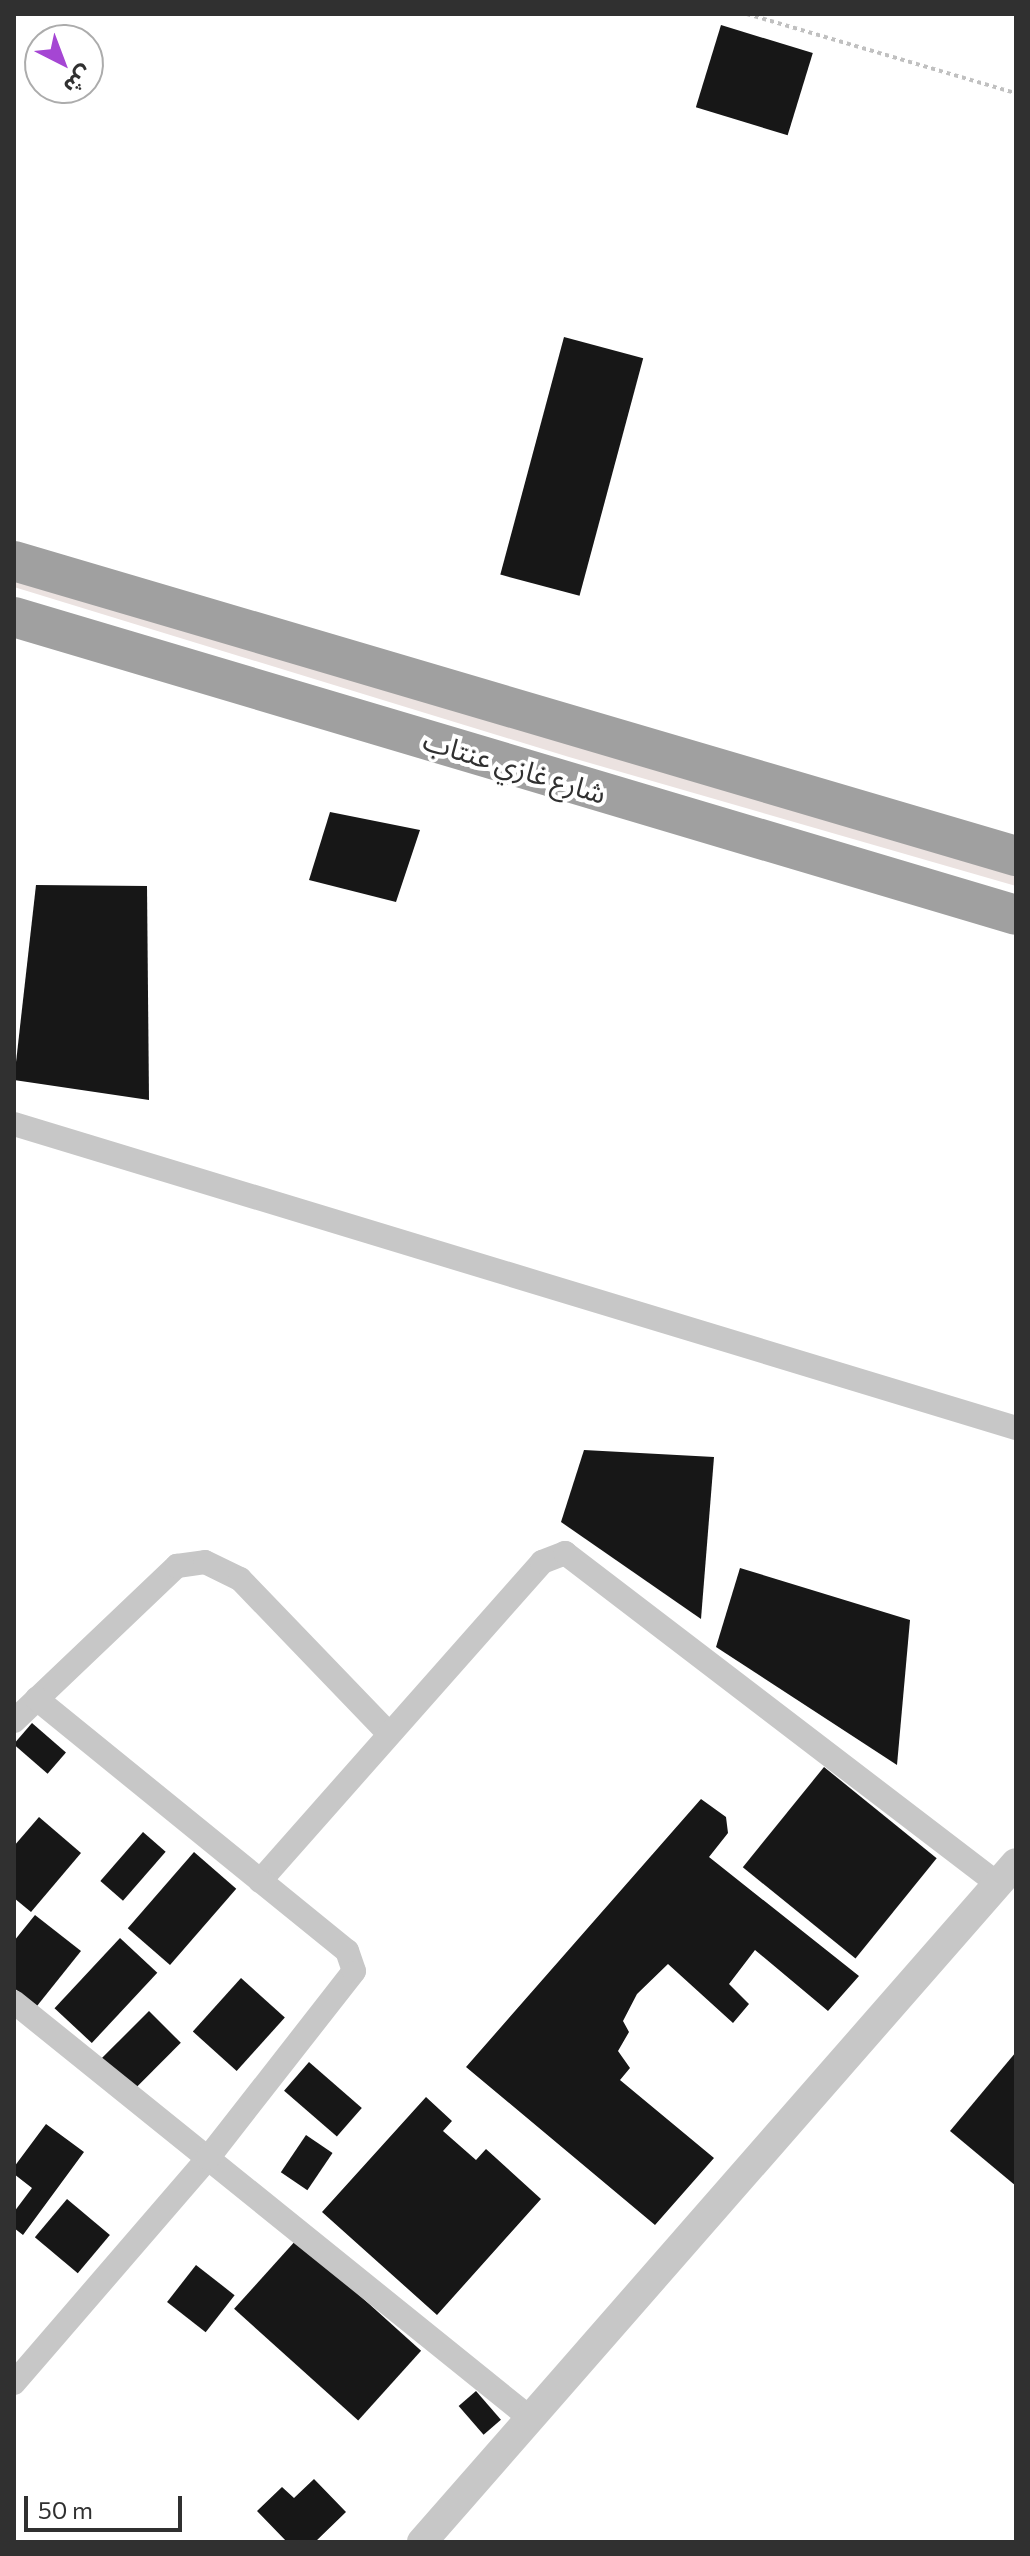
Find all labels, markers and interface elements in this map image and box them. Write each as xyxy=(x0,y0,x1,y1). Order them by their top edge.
north arrow xyxy=(24,24,104,104)
text: ش xyxy=(59,61,99,101)
street label: شارع غازي عنتاب xyxy=(420,722,610,810)
scale bar xyxy=(28,2480,186,2530)
text: 50 m xyxy=(38,2495,93,2524)

